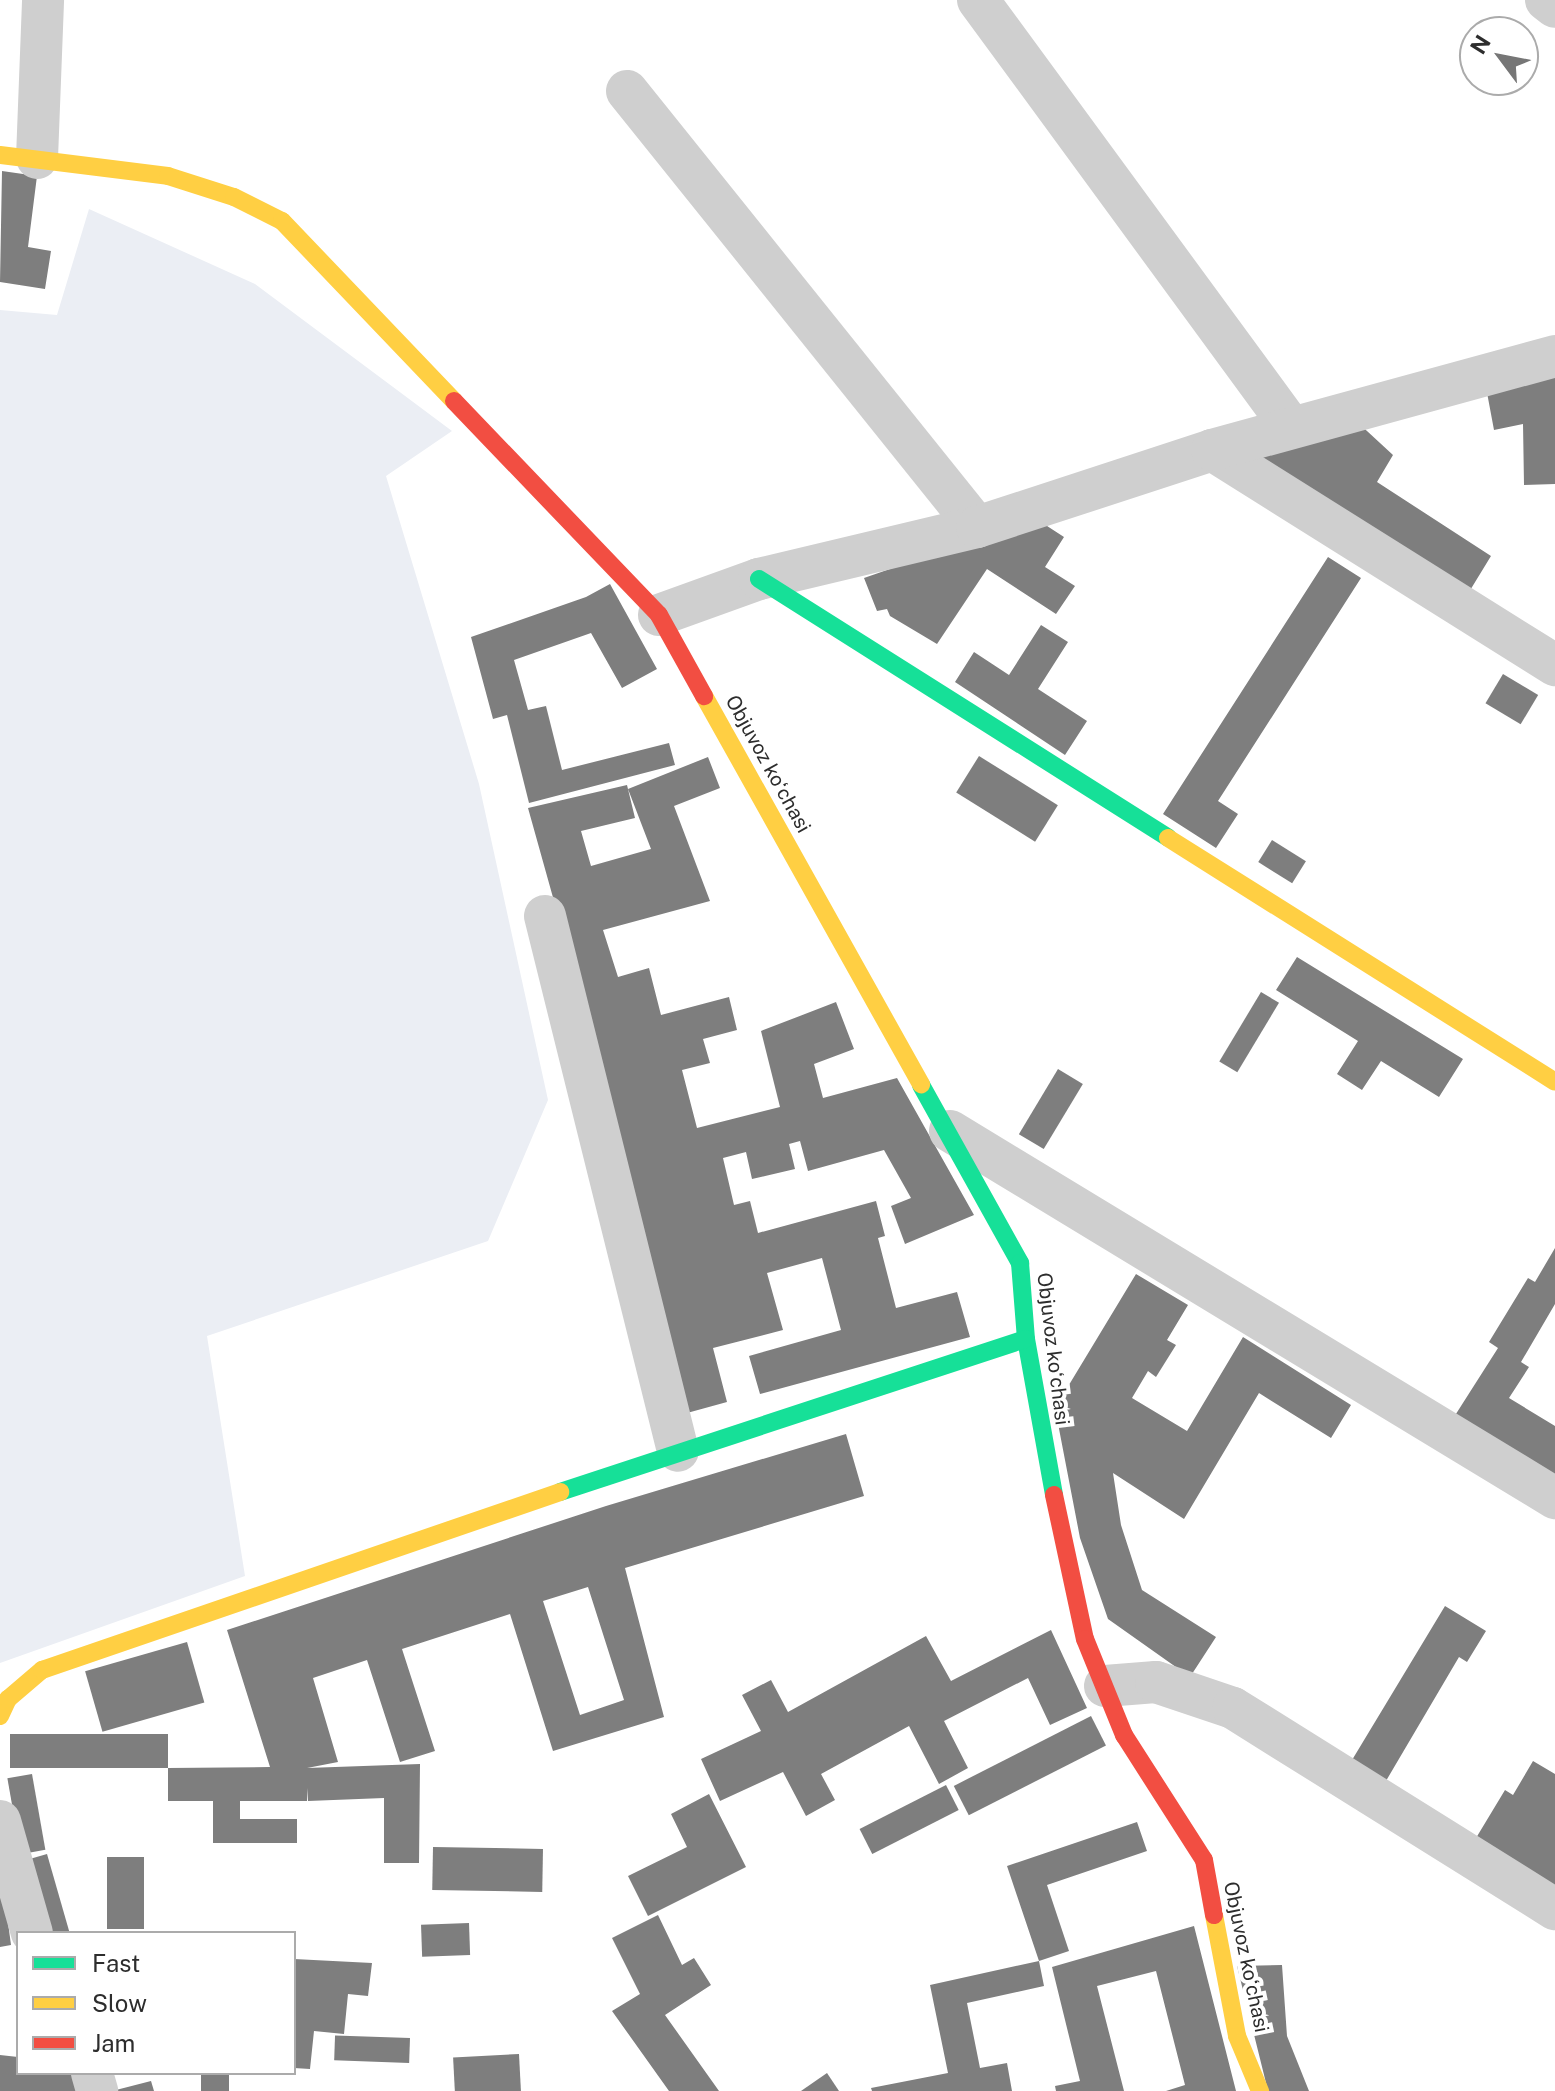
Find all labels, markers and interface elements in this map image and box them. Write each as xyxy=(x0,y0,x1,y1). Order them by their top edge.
north arrow xyxy=(1459,16,1539,96)
text: N xyxy=(1465,30,1496,59)
street label: Objuvoz koʻchasi xyxy=(720,691,816,837)
street label: Objuvoz koʻchasi xyxy=(1032,1271,1074,1427)
street label: Objuvoz koʻchasi xyxy=(1218,1879,1274,2035)
legend xyxy=(16,1931,296,2075)
text: Fast xyxy=(92,1949,140,1977)
text: Slow xyxy=(92,1989,147,2017)
text: Jam xyxy=(92,2029,135,2057)

